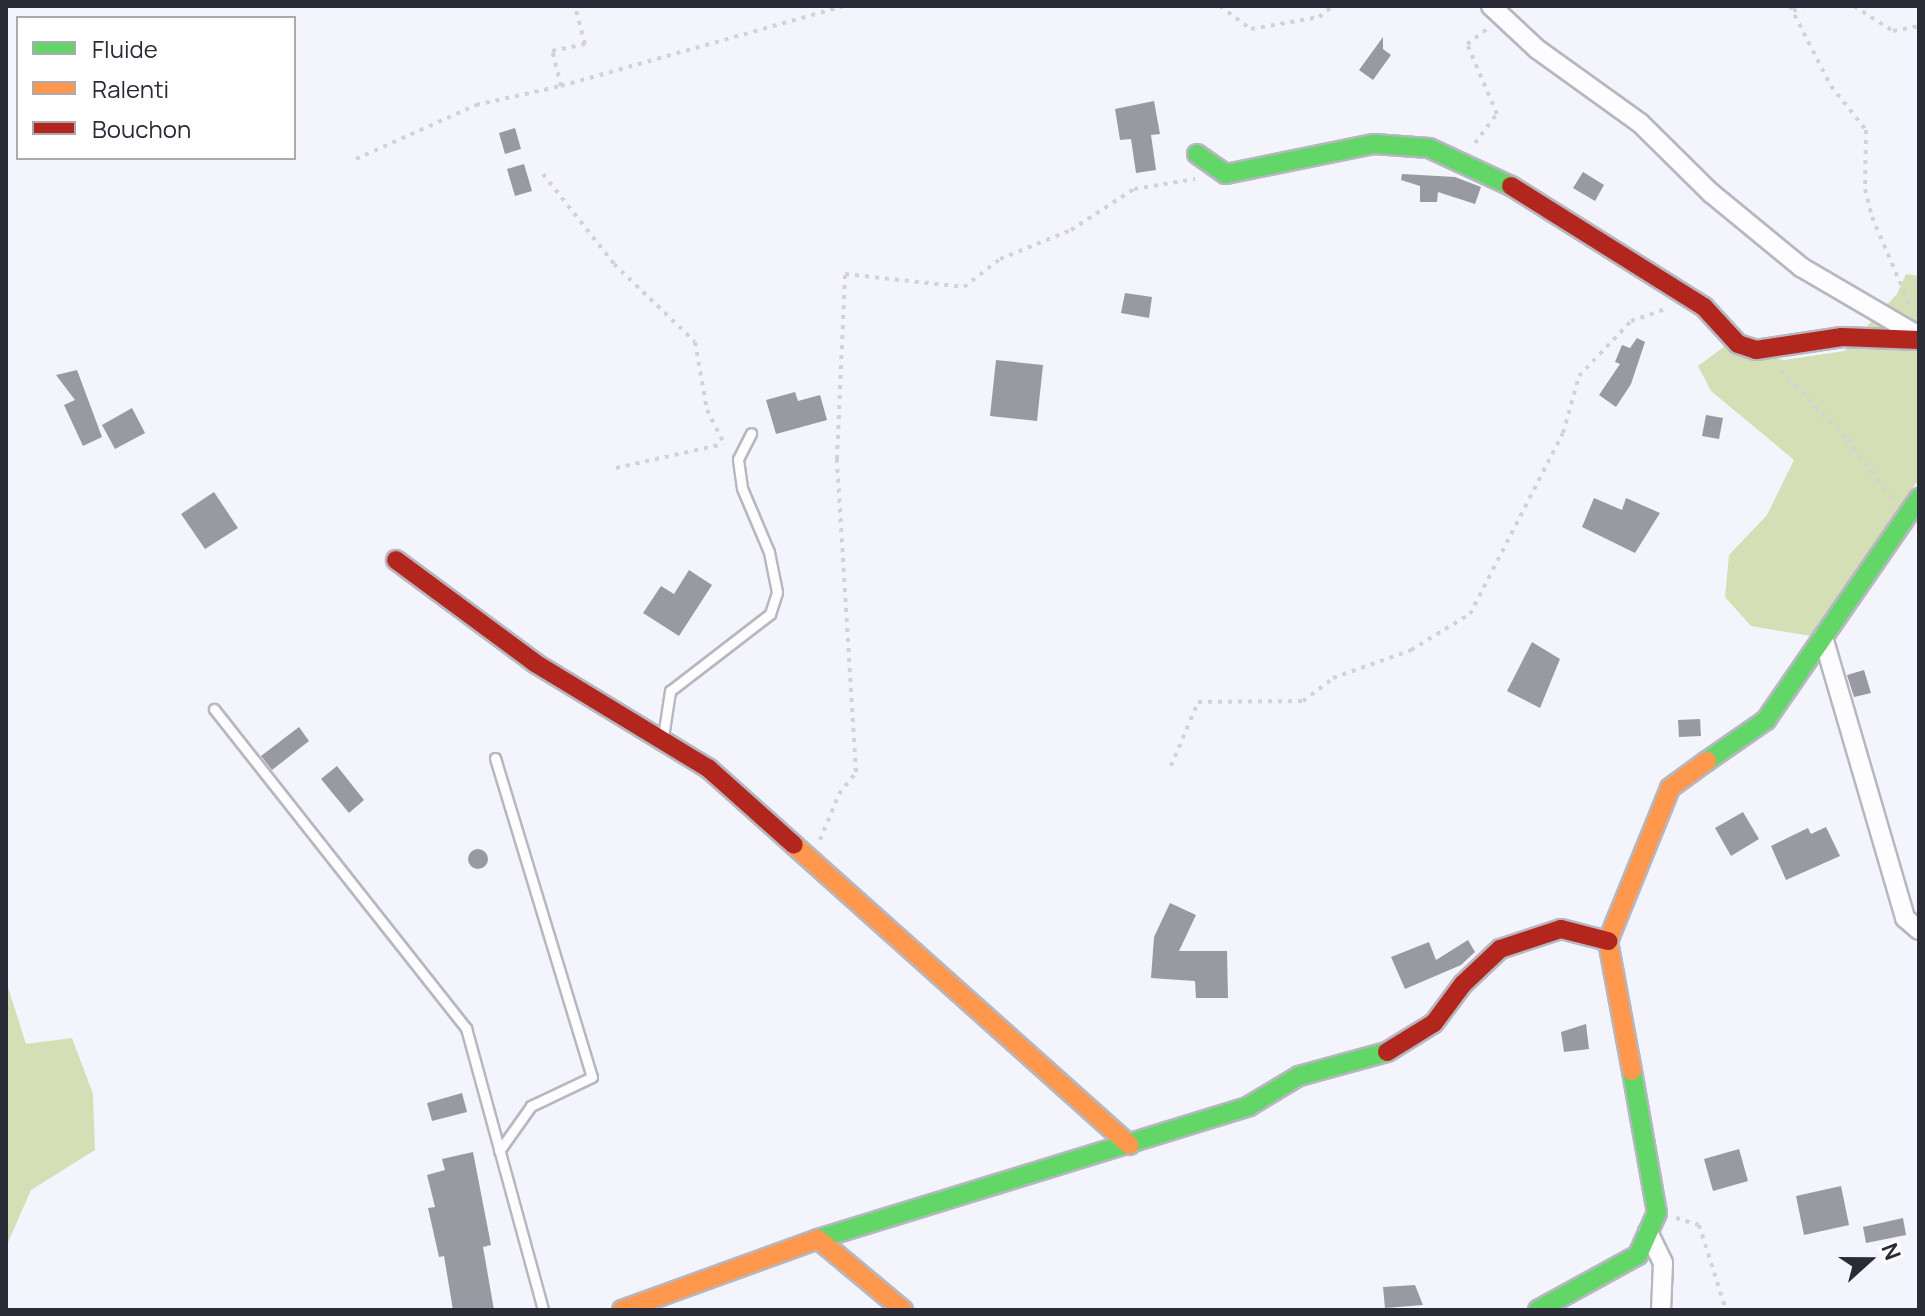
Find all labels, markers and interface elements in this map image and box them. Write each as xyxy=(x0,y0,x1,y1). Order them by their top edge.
legend xyxy=(16,16,296,160)
text: Fluide xyxy=(92,32,158,65)
text: Ralenti xyxy=(92,72,169,105)
text: Bouchon xyxy=(92,112,191,145)
north arrow xyxy=(1829,1220,1909,1300)
text: N xyxy=(1875,1239,1908,1264)

